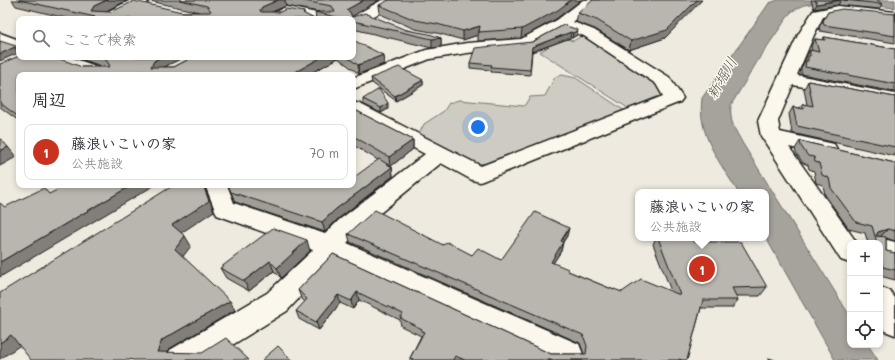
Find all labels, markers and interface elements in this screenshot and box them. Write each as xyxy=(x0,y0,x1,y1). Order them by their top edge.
search box xyxy=(16,16,356,60)
icon: search xyxy=(30,27,52,49)
text: ここで検索 xyxy=(62,29,137,49)
water label: 新堀川 xyxy=(701,53,741,102)
text: 周辺 xyxy=(32,88,66,110)
your location xyxy=(468,117,488,137)
text: 藤浪いこいの家 xyxy=(71,133,176,153)
text: 1 xyxy=(43,144,49,161)
text: 70 m xyxy=(309,144,339,161)
text: 公共施設 xyxy=(71,154,123,171)
popup xyxy=(635,189,769,241)
text: 藤浪いこいの家 xyxy=(649,196,755,216)
text: 公共施設 xyxy=(649,217,702,234)
map controls xyxy=(847,240,883,348)
button: + xyxy=(847,240,883,276)
pin: 1 xyxy=(689,254,715,284)
button: − xyxy=(847,276,883,312)
button: locate xyxy=(847,312,883,348)

